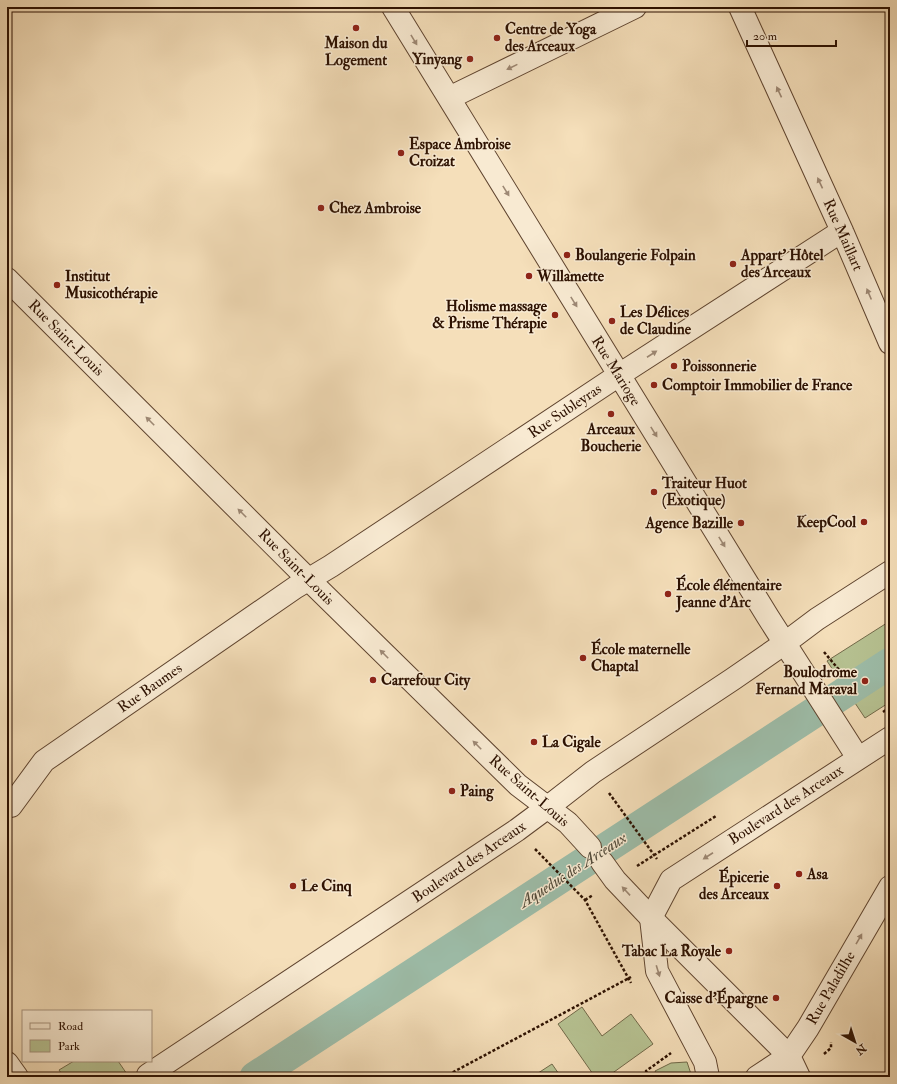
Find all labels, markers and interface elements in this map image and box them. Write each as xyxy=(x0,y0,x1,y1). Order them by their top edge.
place label: Centre de Yoga des Arceaux xyxy=(505,20,597,56)
scale bar xyxy=(747,22,836,48)
marker: Maison du Logement xyxy=(351,23,361,33)
text: 20 m xyxy=(753,29,778,44)
marker: Centre de Yoga des Arceaux xyxy=(492,33,502,43)
place label: Maison du Logement xyxy=(324,34,388,71)
one-way arrow xyxy=(410,34,417,46)
place label: Yinyang xyxy=(411,50,463,70)
marker: Yinyang xyxy=(465,54,475,64)
one-way arrow xyxy=(506,64,518,70)
one-way arrow xyxy=(775,85,781,97)
place label: Espace Ambroise Croizat xyxy=(409,135,511,171)
marker: Espace Ambroise Croizat xyxy=(396,148,406,158)
one-way arrow xyxy=(817,178,823,189)
one-way arrow xyxy=(502,185,509,197)
street label: Rue Maillart xyxy=(819,196,867,274)
place label: Chez Ambroise xyxy=(329,199,422,218)
marker: Chez Ambroise xyxy=(316,203,326,213)
place label: Boulangerie Folpain xyxy=(575,246,696,266)
place label: Appart' Hôtel des Arceaux xyxy=(740,246,824,282)
marker: Boulangerie Folpain xyxy=(562,250,572,260)
marker: Appart' Hôtel des Arceaux xyxy=(728,259,738,269)
place label: Institut Musicothérapie xyxy=(64,267,159,304)
place label: Willamette xyxy=(536,267,605,286)
marker: Willamette xyxy=(524,271,534,281)
marker: Institut Musicothérapie xyxy=(52,280,62,290)
one-way arrow xyxy=(866,289,872,300)
street label: Rue Saint-Louis xyxy=(24,296,108,380)
one-way arrow xyxy=(570,296,577,308)
place label: Holisme massage & Prisme Thérapie xyxy=(432,297,548,334)
place label: Les Délices de Claudine xyxy=(620,303,692,339)
marker: Holisme massage & Prisme Thérapie xyxy=(550,310,560,320)
marker: Les Délices de Claudine xyxy=(607,316,617,326)
street label: Rue Marioge xyxy=(587,333,645,409)
one-way arrow xyxy=(646,350,657,357)
place label: Poissonnerie xyxy=(682,357,757,376)
marker: Poissonnerie xyxy=(669,361,679,371)
place label: Comptoir Immobilier de France xyxy=(662,376,853,396)
street label: Rue Subleyras xyxy=(525,379,605,443)
marker: Comptoir Immobilier de France xyxy=(649,380,659,390)
marker: Arceaux Boucherie xyxy=(606,409,616,419)
one-way arrow xyxy=(145,416,155,426)
place label: Arceaux Boucherie xyxy=(581,420,642,456)
one-way arrow xyxy=(650,427,658,437)
place label: Traiteur Huot (Exotique) xyxy=(661,474,747,511)
marker: Traiteur Huot (Exotique) xyxy=(649,487,659,497)
one-way arrow xyxy=(237,508,247,518)
place label: KeepCool xyxy=(796,513,856,533)
place label: Agence Bazille xyxy=(645,514,734,534)
marker: KeepCool xyxy=(859,517,869,527)
marker: Agence Bazille xyxy=(736,518,746,528)
street label: Rue Saint-Louis xyxy=(254,525,338,609)
one-way arrow xyxy=(719,536,726,548)
place label: École élémentaire Jeanne d'Arc xyxy=(675,574,783,613)
marker: École élémentaire Jeanne d'Arc xyxy=(663,589,673,599)
place label: École maternelle Chaptal xyxy=(591,638,691,677)
one-way arrow xyxy=(379,649,389,659)
marker: École maternelle Chaptal xyxy=(578,653,588,663)
street label: Rue Baumes xyxy=(114,659,186,717)
place label: Boulodrome Fernand Maraval xyxy=(755,663,858,699)
place label: Carrefour City xyxy=(381,671,472,691)
marker: Carrefour City xyxy=(368,675,378,685)
marker: Boulodrome Fernand Maraval xyxy=(860,676,870,686)
place label: La Cigale xyxy=(542,733,601,753)
marker: La Cigale xyxy=(529,737,539,747)
one-way arrow xyxy=(472,740,482,750)
street label: Rue Saint-Louis xyxy=(485,751,573,831)
street label: Boulevard des Arceaux xyxy=(725,761,847,849)
place label: Paing xyxy=(460,782,494,802)
marker: Paing xyxy=(447,786,457,796)
street label: Boulevard des Arceaux xyxy=(408,817,530,907)
water label: Aqueduc des Arceaux xyxy=(514,828,631,913)
one-way arrow xyxy=(702,852,713,860)
place label: Asa xyxy=(806,865,829,884)
place label: Épicerie des Arceaux xyxy=(699,866,770,904)
marker: Asa xyxy=(794,869,804,879)
place label: Le Cinq xyxy=(301,877,353,897)
marker: Le Cinq xyxy=(288,881,298,891)
marker: Épicerie des Arceaux xyxy=(772,881,782,891)
one-way arrow xyxy=(621,886,630,896)
one-way arrow xyxy=(856,933,863,945)
place label: Tabac La Royale xyxy=(621,942,722,962)
marker: Tabac La Royale xyxy=(724,946,734,956)
street label: Rue Paladilhe xyxy=(802,948,860,1028)
one-way arrow xyxy=(655,965,661,977)
place label: Caisse d'Épargne xyxy=(665,987,769,1009)
marker: Caisse d'Épargne xyxy=(771,993,781,1003)
legend xyxy=(22,1010,152,1062)
text: Road xyxy=(58,1019,83,1034)
north arrow xyxy=(835,1022,875,1062)
text: Park xyxy=(58,1039,80,1054)
text: N xyxy=(852,1041,870,1058)

